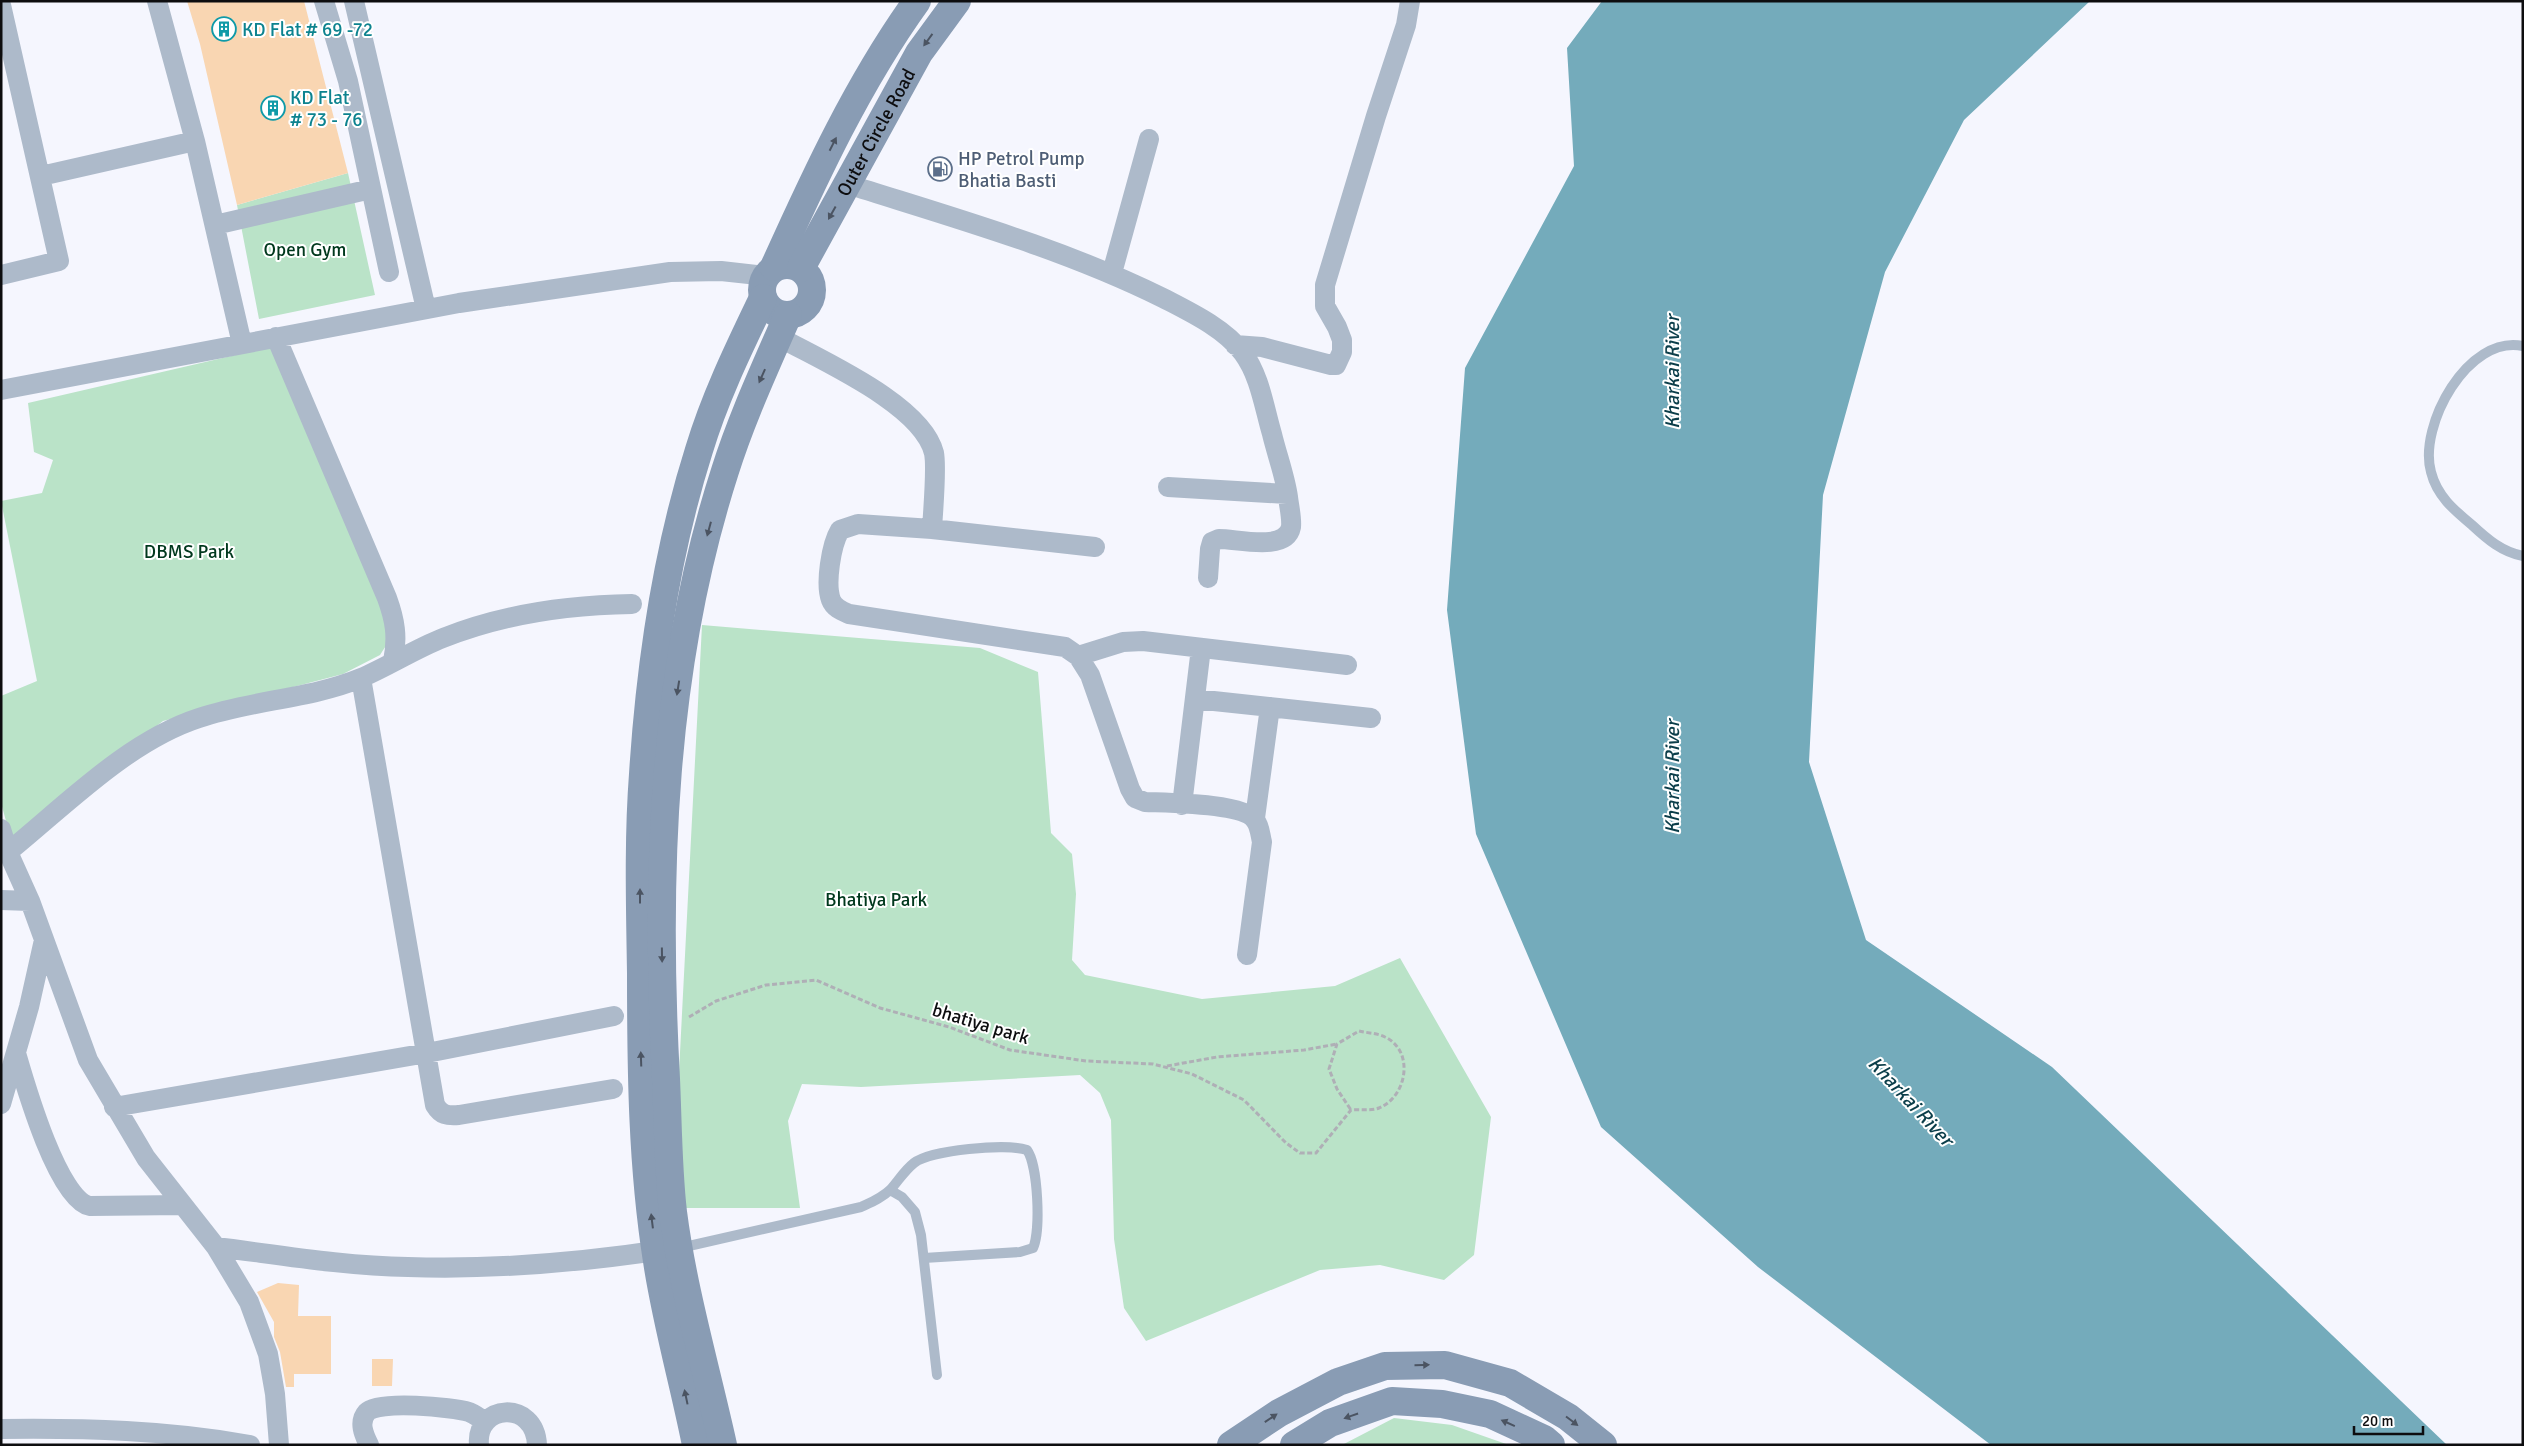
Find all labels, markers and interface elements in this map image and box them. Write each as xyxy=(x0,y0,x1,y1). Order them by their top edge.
building icon: KD Flat # 69 -72 xyxy=(211,16,237,42)
place label: KD Flat # 69 -72 xyxy=(242,18,373,42)
one-way arrow xyxy=(923,34,933,47)
street label: Outer Circle Road xyxy=(832,65,921,201)
place label: KD Flat # 73 - 76 xyxy=(290,86,363,132)
building icon: KD Flat # 73 - 76 xyxy=(260,95,286,121)
one-way arrow xyxy=(829,137,837,152)
place label: HP Petrol Pump Bhatia Basti xyxy=(958,147,1085,193)
fuel station icon: HP Petrol Pump Bhatia Basti xyxy=(927,156,953,182)
one-way arrow xyxy=(827,206,836,219)
park label: Open Gym xyxy=(264,238,346,262)
water label: Kharkai River xyxy=(1660,312,1685,429)
one-way arrow xyxy=(757,369,765,383)
one-way arrow xyxy=(705,522,713,537)
park label: DBMS Park xyxy=(144,540,235,564)
one-way arrow xyxy=(673,681,681,697)
water label: Kharkai River xyxy=(1660,717,1685,834)
one-way arrow xyxy=(636,888,644,904)
park label: Bhatiya Park xyxy=(825,888,927,912)
one-way arrow xyxy=(658,947,666,963)
street label: bhatiya park xyxy=(929,998,1033,1050)
one-way arrow xyxy=(637,1050,645,1066)
water label: Kharkai River xyxy=(1863,1051,1960,1153)
one-way arrow xyxy=(648,1212,656,1228)
one-way arrow xyxy=(1414,1361,1430,1369)
one-way arrow xyxy=(682,1389,690,1405)
scale bar xyxy=(2354,1404,2423,1436)
one-way arrow xyxy=(1343,1412,1358,1420)
text: 20 m xyxy=(2362,1412,2393,1430)
one-way arrow xyxy=(1265,1413,1278,1422)
one-way arrow xyxy=(1565,1415,1578,1426)
one-way arrow xyxy=(1501,1418,1515,1426)

